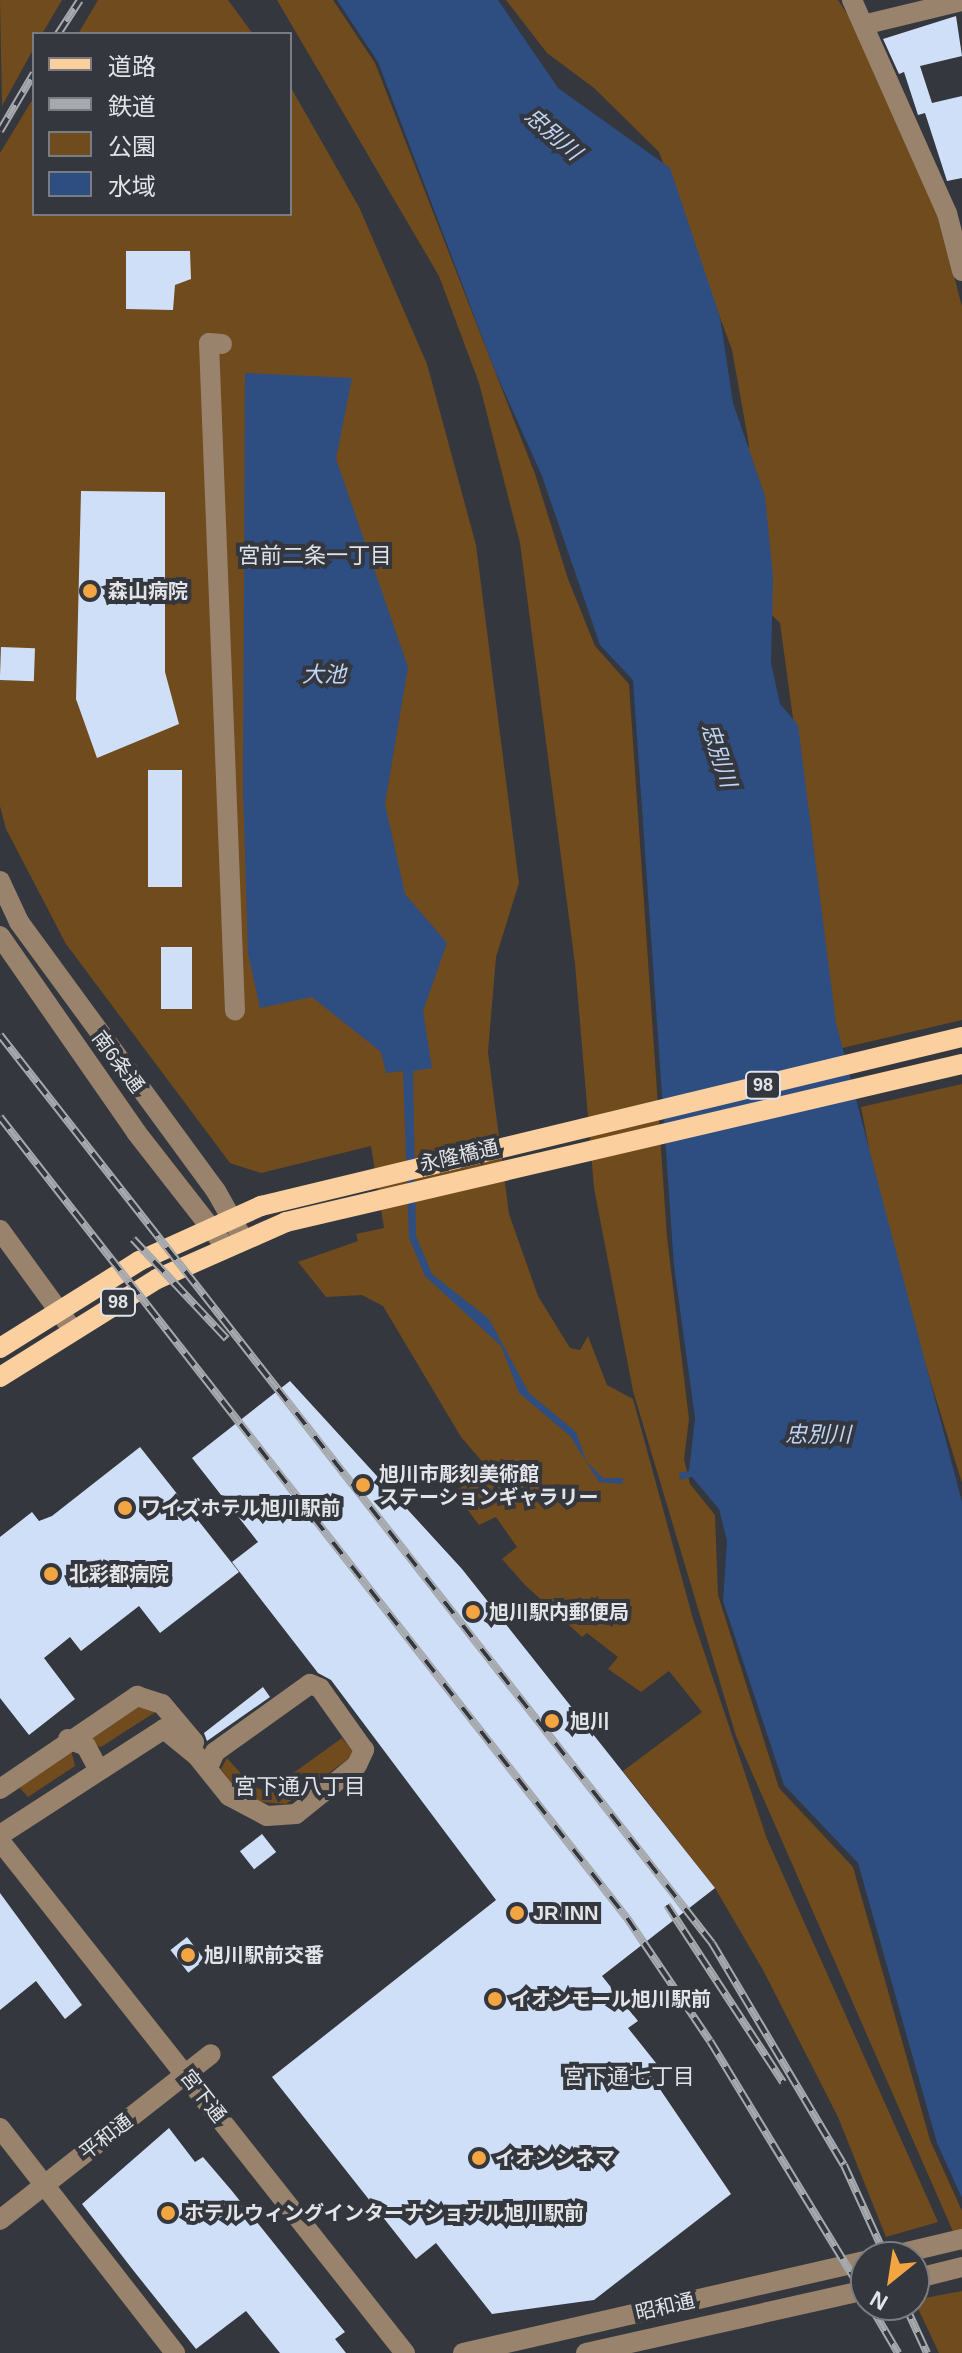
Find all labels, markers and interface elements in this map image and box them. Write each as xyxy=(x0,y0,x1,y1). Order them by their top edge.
legend xyxy=(32,32,292,216)
text: 道路 xyxy=(108,53,156,80)
text: 鉄道 xyxy=(108,93,156,120)
water label: 忠別川 xyxy=(519,102,587,166)
text: 公園 xyxy=(108,133,156,160)
text: 水域 xyxy=(108,173,156,200)
district label: 宮前二条一丁目 xyxy=(238,543,392,569)
place label: 森山病院 xyxy=(108,579,188,603)
marker: 森山病院 xyxy=(79,580,101,602)
water label: 大池 xyxy=(302,662,346,688)
water label: 忠別川 xyxy=(696,720,742,790)
street label: 南6条通 xyxy=(87,1026,149,1098)
road number: 98 xyxy=(743,1071,783,1099)
street label: 永隆橋通 xyxy=(417,1135,501,1177)
road number: 98 xyxy=(98,1288,138,1316)
water label: 忠別川 xyxy=(785,1422,851,1448)
place label: 旭川市彫刻美術館 ステーションギャラリー xyxy=(379,1462,599,1509)
marker: 旭川市彫刻美術館 ステーションギャラリー xyxy=(354,1476,372,1494)
place label: ワイズホテル旭川駅前 xyxy=(141,1496,341,1520)
marker: ワイズホテル旭川駅前 xyxy=(116,1499,134,1517)
place label: 北彩都病院 xyxy=(69,1562,169,1586)
marker: 北彩都病院 xyxy=(40,1563,62,1585)
place label: 旭川駅内郵便局 xyxy=(489,1600,629,1624)
marker: 旭川駅内郵便局 xyxy=(464,1603,482,1621)
place label: 旭川 xyxy=(570,1709,610,1733)
marker: 旭川 xyxy=(541,1710,563,1732)
district label: 宮下通八丁目 xyxy=(234,1774,366,1800)
place label: JR INN xyxy=(533,1901,599,1925)
marker: JR INN xyxy=(508,1904,526,1922)
place label: 旭川駅前交番 xyxy=(204,1943,324,1967)
marker: 旭川駅前交番 xyxy=(179,1946,197,1964)
place label: イオンモール旭川駅前 xyxy=(511,1987,711,2011)
marker: イオンモール旭川駅前 xyxy=(486,1990,504,2008)
district label: 宮下通七丁目 xyxy=(563,2064,695,2090)
street label: 宮下通 xyxy=(175,2065,231,2127)
street label: 平和通 xyxy=(75,2109,137,2165)
place label: イオンシネマ xyxy=(495,2146,615,2170)
marker: イオンシネマ xyxy=(470,2149,488,2167)
place label: ホテルウィングインターナショナル旭川駅前 xyxy=(184,2201,584,2225)
marker: ホテルウィングインターナショナル旭川駅前 xyxy=(159,2204,177,2222)
north arrow xyxy=(850,2241,930,2321)
text: N xyxy=(866,2286,892,2315)
street label: 昭和通 xyxy=(633,2289,697,2325)

